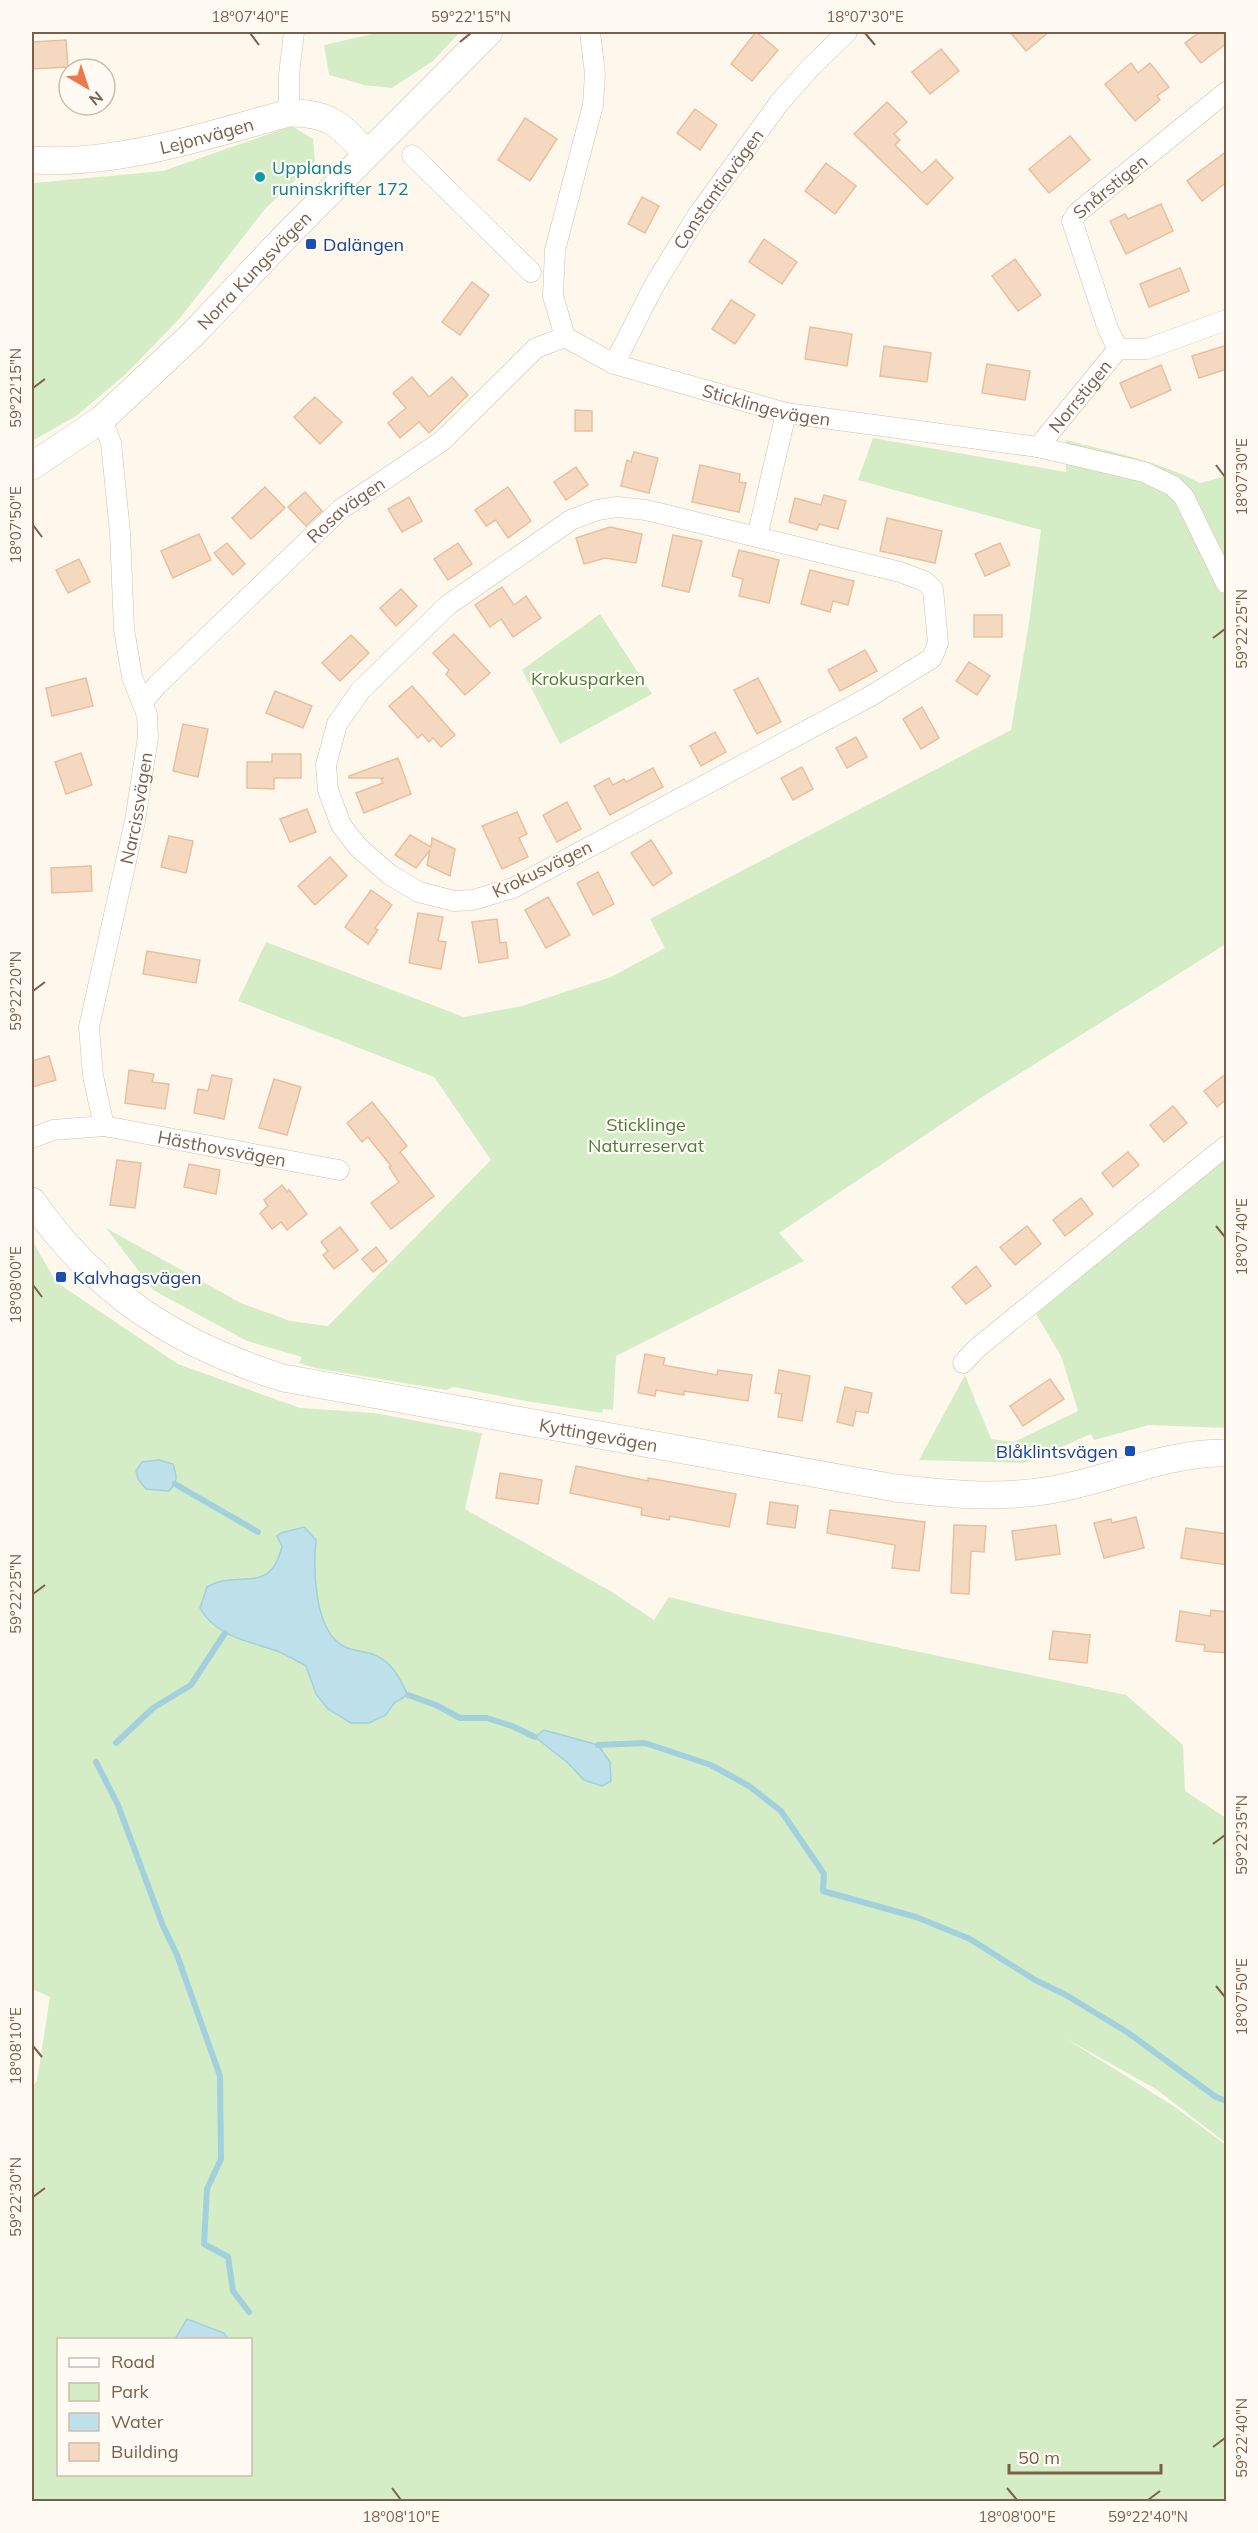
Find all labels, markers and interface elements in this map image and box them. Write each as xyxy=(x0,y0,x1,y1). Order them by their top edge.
text: 18°07'40"E xyxy=(211,7,289,26)
text: 59°22'15"N xyxy=(431,7,511,26)
text: 18°07'30"E xyxy=(826,7,904,26)
north arrow xyxy=(57,57,117,117)
text: N xyxy=(85,87,107,110)
street label: Lejonvägen xyxy=(157,112,256,159)
street label: Constantiavägen xyxy=(668,124,768,253)
street label: Snårstigen xyxy=(1068,149,1152,224)
place label: Upplands runinskrifter 172 xyxy=(272,156,409,200)
marker: Upplands runinskrifter 172 xyxy=(253,170,267,184)
street label: Norra Kungsvägen xyxy=(192,206,316,334)
place label: Dalängen xyxy=(323,233,404,256)
marker: Dalängen xyxy=(304,237,318,251)
text: 59°22'15"N xyxy=(6,348,25,428)
street label: Norrstigen xyxy=(1043,355,1116,437)
street label: Sticklingevägen xyxy=(700,378,832,430)
text: 18°07'30"E xyxy=(1232,438,1251,516)
street label: Rosavägen xyxy=(302,471,389,547)
text: 18°07'50"E xyxy=(6,486,25,564)
text: 59°22'25"N xyxy=(1232,589,1251,669)
park label: Krokusparken xyxy=(531,667,645,690)
street label: Narcissvägen xyxy=(114,751,157,866)
street label: Krokusvägen xyxy=(488,835,596,903)
text: 59°22'20"N xyxy=(6,951,25,1031)
park label: Sticklinge Naturreservat xyxy=(588,1113,704,1157)
street label: Hästhovsvägen xyxy=(156,1125,288,1171)
text: 18°07'40"E xyxy=(1232,1198,1251,1276)
text: 18°08'00"E xyxy=(6,1246,25,1324)
place label: Kalvhagsvägen xyxy=(73,1266,202,1289)
marker: Kalvhagsvägen xyxy=(54,1270,68,1284)
street label: Kyttingevägen xyxy=(538,1413,660,1457)
place label: Blåklintsvägen xyxy=(996,1440,1118,1463)
marker: Blåklintsvägen xyxy=(1123,1444,1137,1458)
text: 59°22'25"N xyxy=(6,1554,25,1634)
text: 59°22'35"N xyxy=(1232,1795,1251,1875)
text: 18°07'50"E xyxy=(1232,1958,1251,2036)
text: 18°08'10"E xyxy=(6,2007,25,2085)
text: 59°22'30"N xyxy=(6,2157,25,2237)
legend xyxy=(57,2338,252,2476)
text: Road xyxy=(111,2350,155,2373)
text: Park xyxy=(111,2380,150,2403)
text: 59°22'40"N xyxy=(1232,2398,1251,2478)
text: Water xyxy=(111,2410,164,2433)
scale bar xyxy=(1009,2437,1160,2475)
text: Building xyxy=(111,2440,179,2463)
text: 50 m xyxy=(1018,2446,1060,2469)
text: 18°08'10"E xyxy=(362,2507,440,2526)
text: 18°08'00"E xyxy=(978,2507,1056,2526)
text: 59°22'40"N xyxy=(1108,2507,1188,2526)

